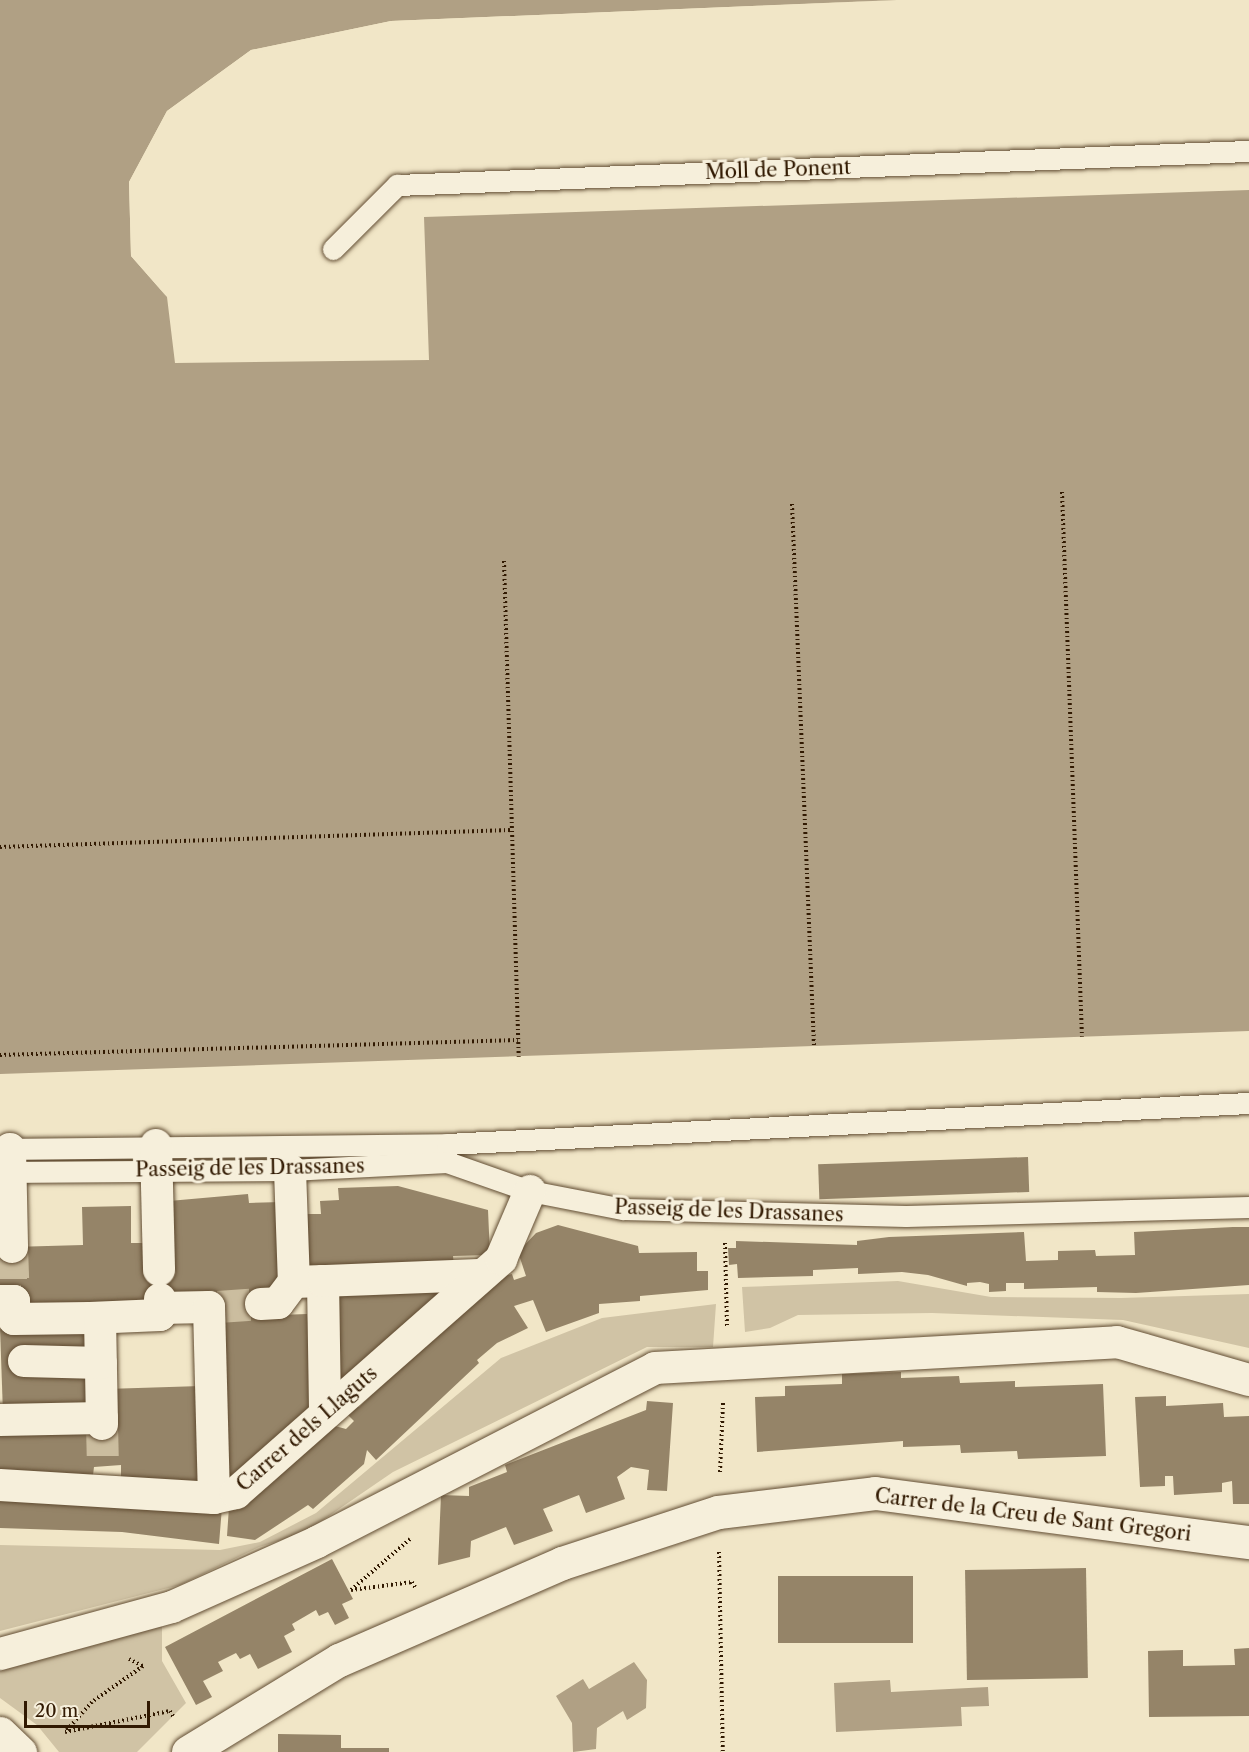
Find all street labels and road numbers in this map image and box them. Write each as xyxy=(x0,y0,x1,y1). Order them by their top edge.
street label: Moll de Ponent xyxy=(705,155,851,185)
street label: Passeig de les Drassanes xyxy=(135,1154,365,1182)
street label: Passeig de les Drassanes xyxy=(614,1195,844,1227)
street label: Carrer dels Llaguts xyxy=(232,1361,382,1497)
street label: Carrer de la Creu de Sant Gregori xyxy=(873,1484,1193,1546)

